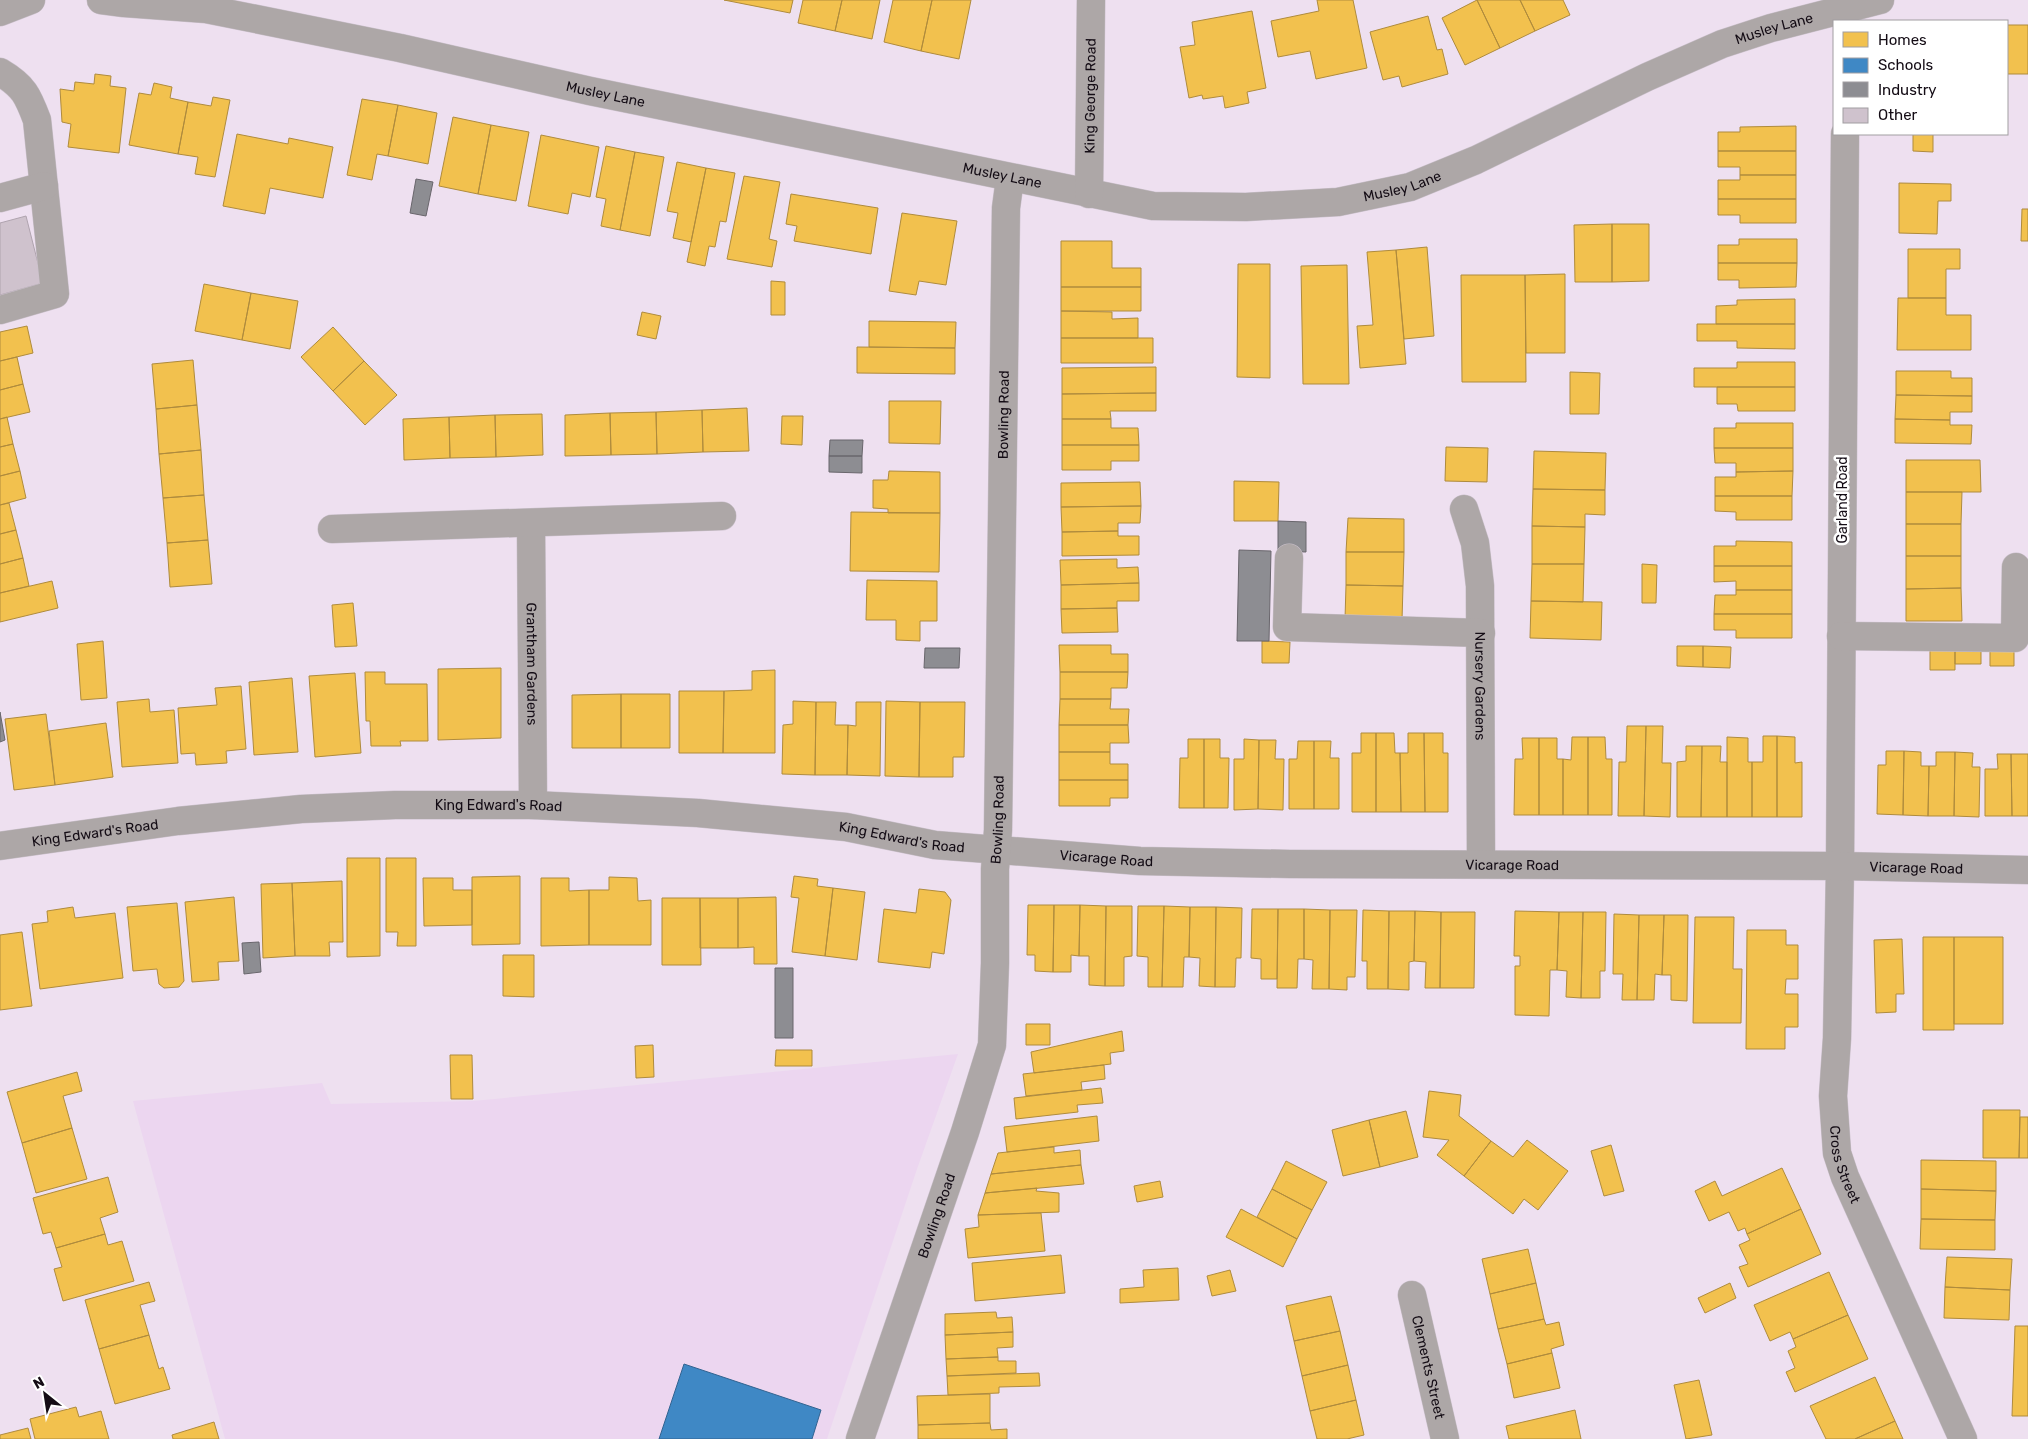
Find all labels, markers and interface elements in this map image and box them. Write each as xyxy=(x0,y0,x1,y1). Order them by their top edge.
street label: Musley Lane xyxy=(1733,10,1815,48)
legend xyxy=(1833,20,2008,135)
text: Homes xyxy=(1878,31,1927,49)
street label: King George Road xyxy=(1081,38,1100,154)
text: Schools xyxy=(1878,56,1934,74)
street label: Musley Lane xyxy=(564,78,647,111)
text: Industry xyxy=(1878,81,1937,99)
text: Other xyxy=(1878,106,1918,124)
street label: Musley Lane xyxy=(961,159,1044,192)
street label: Musley Lane xyxy=(1362,167,1444,206)
street label: Bowling Road xyxy=(995,370,1013,459)
street label: Garland Road xyxy=(1834,456,1851,544)
street label: Grantham Gardens xyxy=(523,603,540,725)
street label: Nursery Gardens xyxy=(1471,632,1489,740)
street label: Bowling Road xyxy=(987,775,1008,865)
street label: King Edward's Road xyxy=(435,797,563,815)
street label: King Edward's Road xyxy=(31,816,160,850)
street label: King Edward's Road xyxy=(838,818,965,856)
street label: Vicarage Road xyxy=(1059,847,1153,870)
street label: Vicarage Road xyxy=(1465,857,1559,874)
street label: Vicarage Road xyxy=(1869,859,1963,878)
street label: Cross Street xyxy=(1826,1125,1864,1206)
street label: Bowling Road xyxy=(914,1171,959,1261)
street label: Clements Street xyxy=(1408,1314,1448,1421)
north arrow xyxy=(20,1369,70,1419)
text: N xyxy=(30,1373,47,1393)

